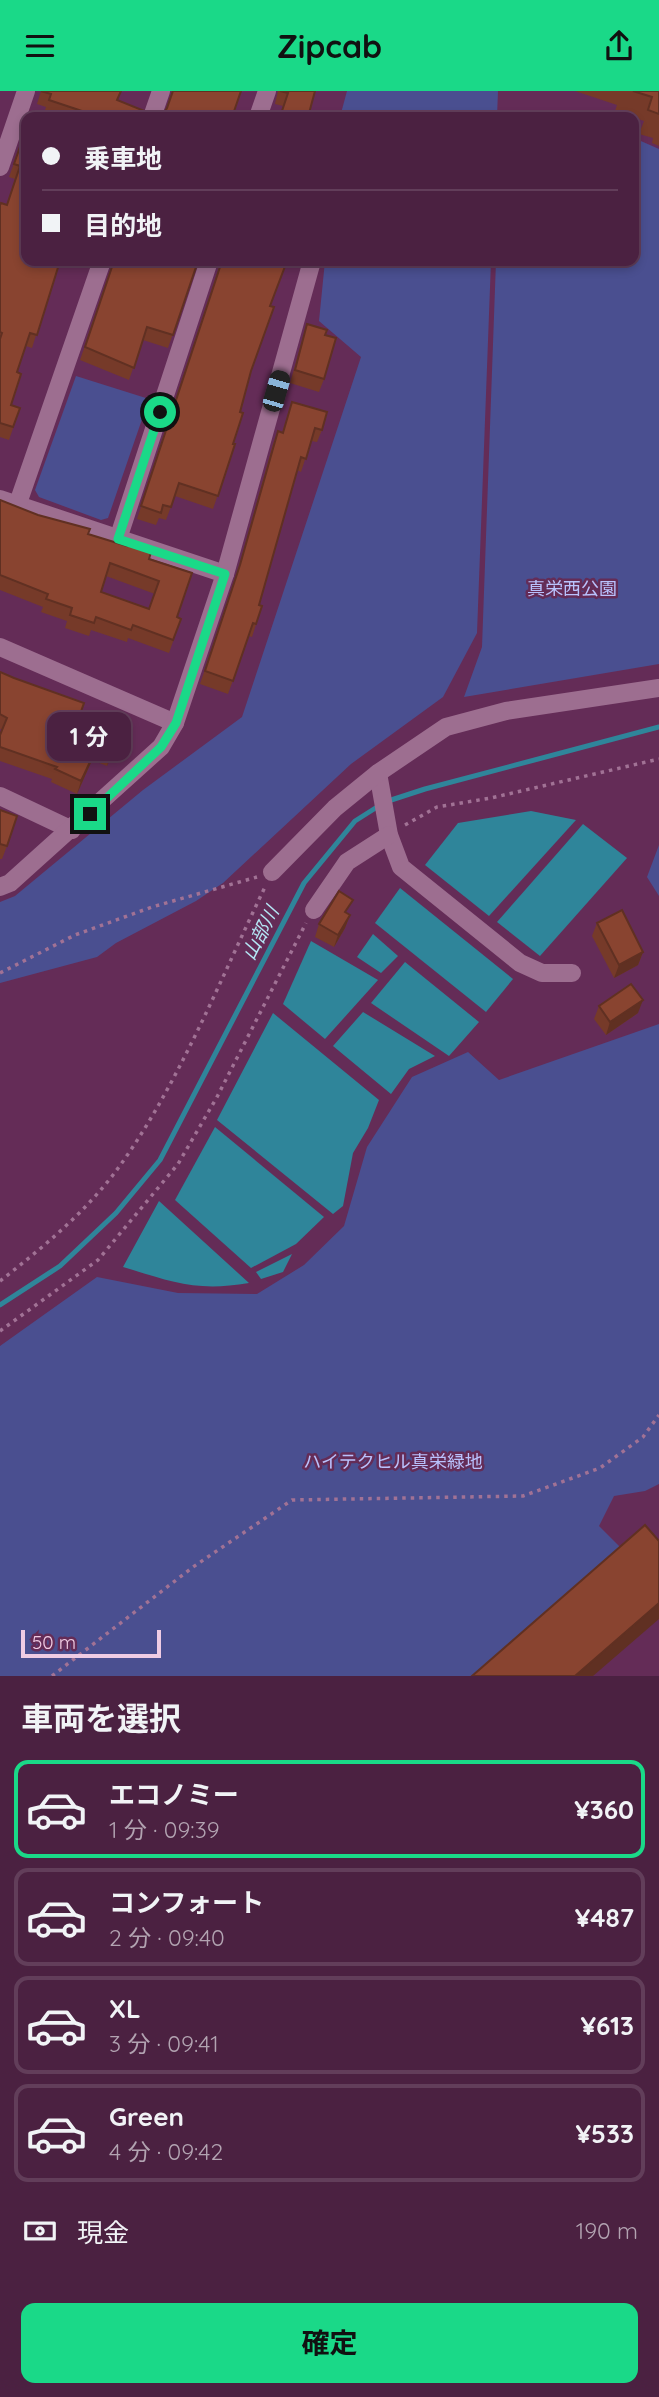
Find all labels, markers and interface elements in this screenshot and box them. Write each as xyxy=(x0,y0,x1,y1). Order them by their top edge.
text: Zipcab xyxy=(277,26,382,66)
icon: menu xyxy=(21,27,59,65)
icon: share xyxy=(600,27,638,65)
text: 乗車地 xyxy=(84,142,162,175)
text: 目的地 xyxy=(84,209,162,242)
car xyxy=(261,368,292,414)
route start xyxy=(144,396,176,428)
park label: 真栄西公園 xyxy=(527,577,617,600)
callout: 1 分 xyxy=(48,713,132,761)
text: 1 分 xyxy=(70,722,108,751)
route end xyxy=(74,798,106,830)
water label: 山部川 xyxy=(236,900,285,964)
park label: ハイテクヒル真栄緑地 xyxy=(303,1450,483,1473)
scale bar xyxy=(21,1627,161,1659)
text: 50 m xyxy=(32,1630,76,1654)
text: 車両を選択 xyxy=(21,1698,181,1738)
icon: car xyxy=(25,1778,88,1841)
text: エコノミー xyxy=(109,1778,239,1811)
text: ¥360 xyxy=(574,1793,634,1826)
text: 1 分 · 09:39 xyxy=(109,1815,220,1844)
icon: car xyxy=(25,1886,88,1949)
text: コンフォート xyxy=(109,1886,264,1919)
text: ¥487 xyxy=(575,1901,634,1934)
text: 2 分 · 09:40 xyxy=(109,1923,225,1952)
text: XL xyxy=(109,1992,141,2025)
icon: car xyxy=(25,1994,88,2057)
text: ¥613 xyxy=(581,2009,634,2042)
text: 3 分 · 09:41 xyxy=(109,2029,219,2058)
text: Green xyxy=(109,2100,184,2133)
icon: car xyxy=(25,2102,88,2165)
text: ¥533 xyxy=(576,2117,634,2150)
text: 4 分 · 09:42 xyxy=(109,2137,223,2166)
icon: cash xyxy=(21,2212,59,2250)
text: 現金 xyxy=(77,2216,129,2249)
text: 190 m xyxy=(576,2216,638,2245)
button: 確定 xyxy=(21,2303,638,2383)

